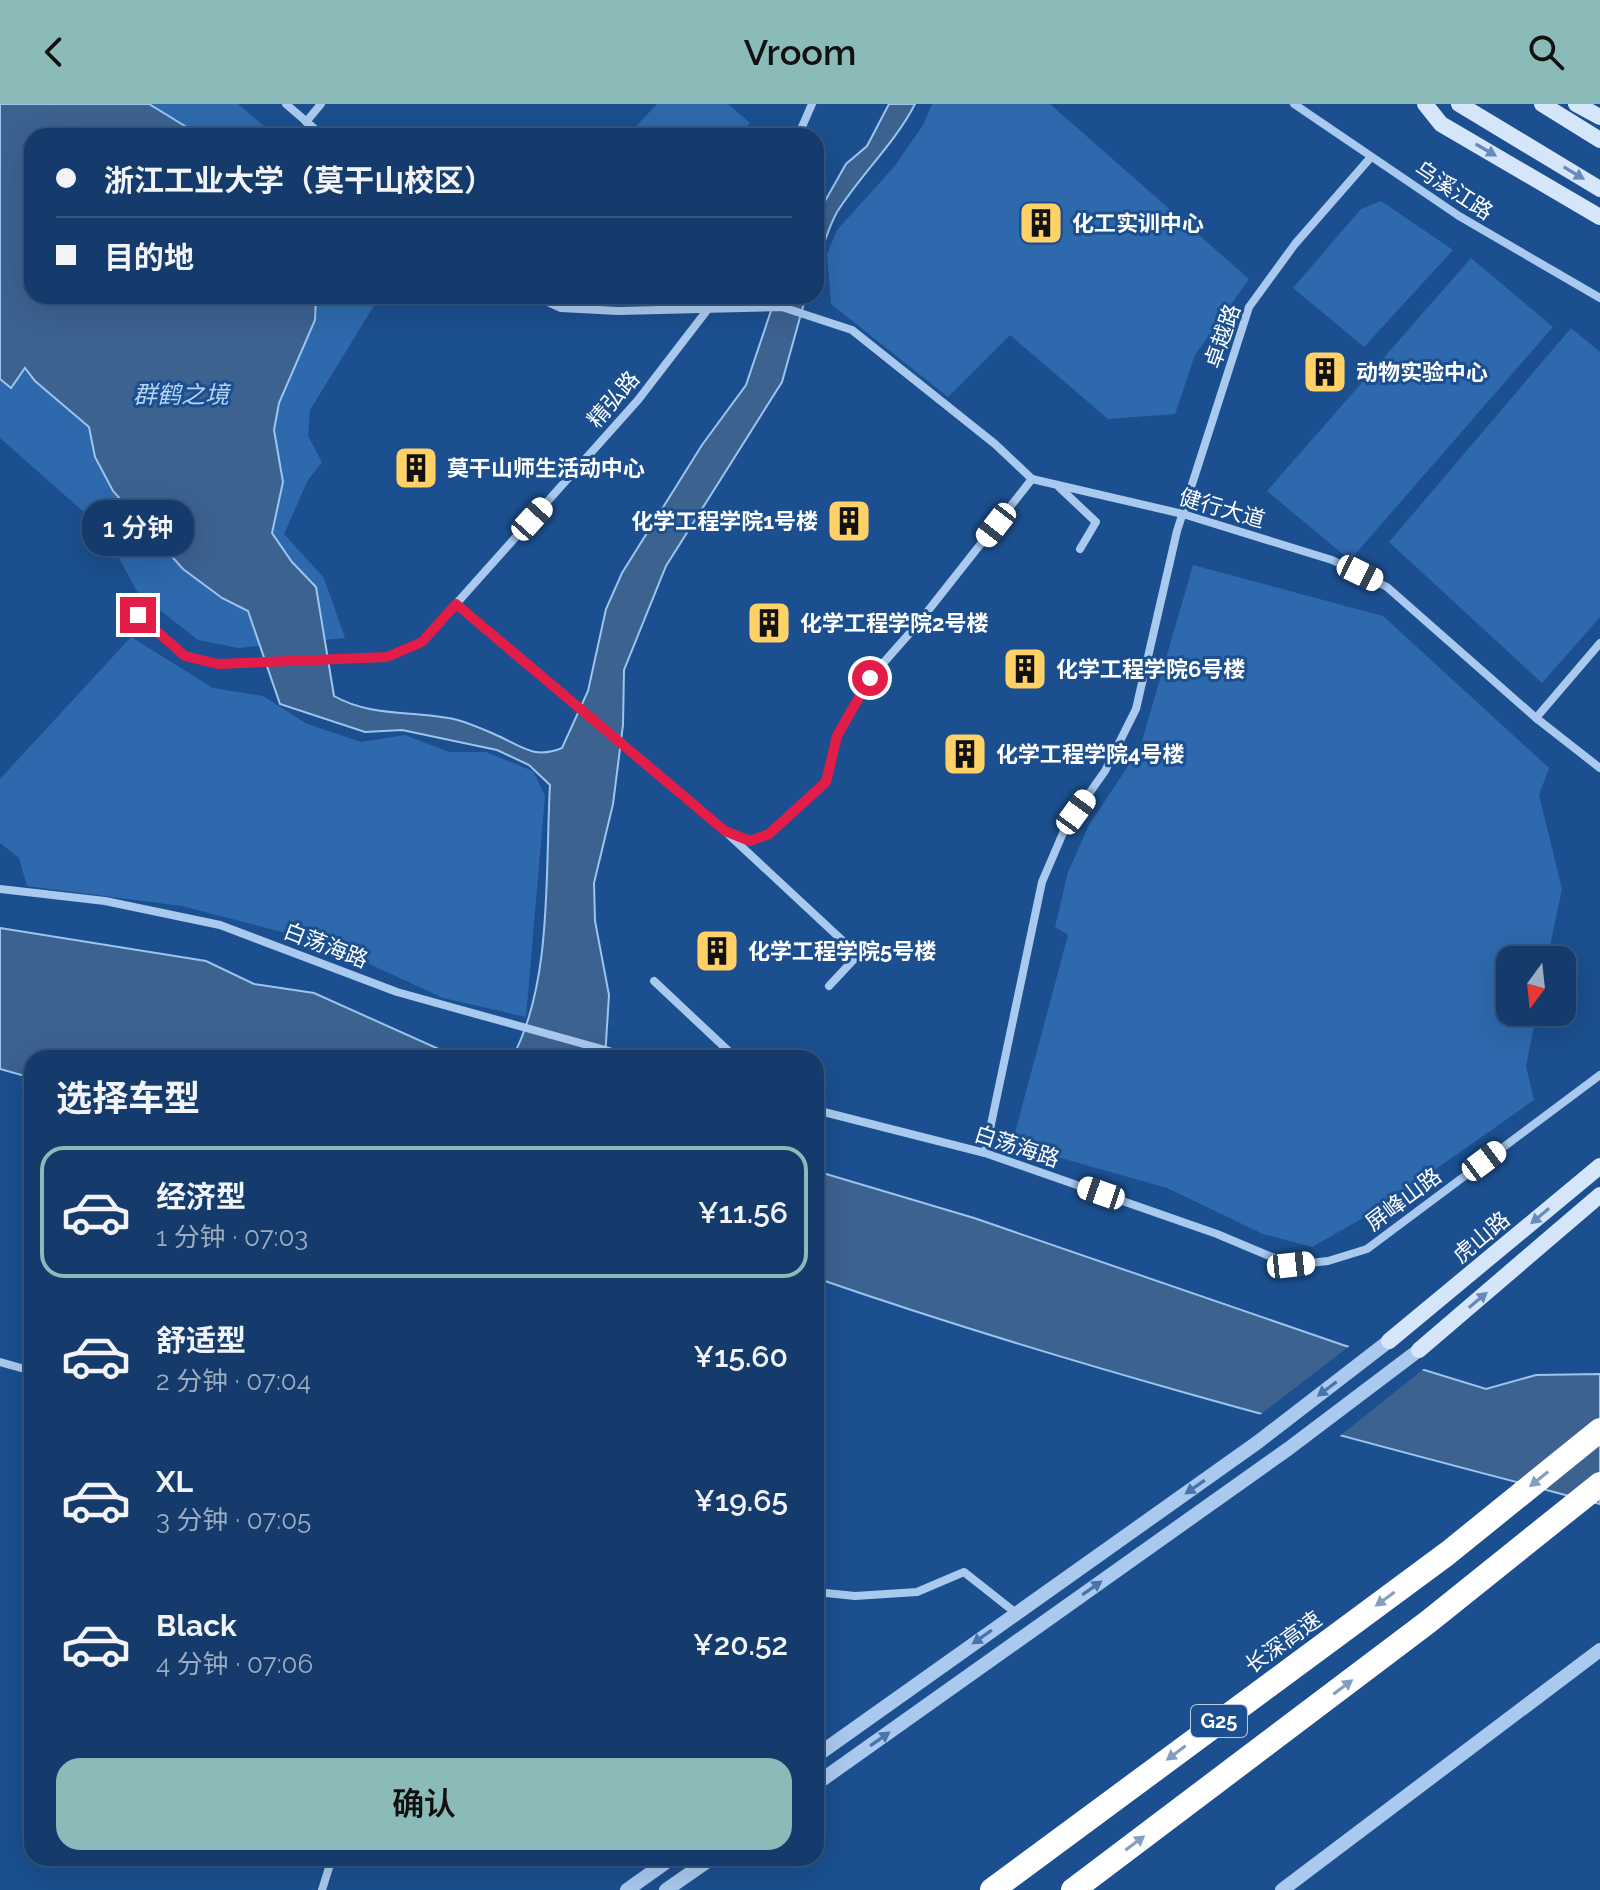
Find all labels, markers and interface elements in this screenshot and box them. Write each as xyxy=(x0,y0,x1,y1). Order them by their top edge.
icon: back xyxy=(32,30,76,74)
icon: search xyxy=(1524,30,1568,74)
text: Vroom xyxy=(744,31,856,73)
one-way arrow xyxy=(1475,143,1497,157)
street label: 乌溪江路 xyxy=(1410,155,1498,225)
text: 浙江工业大学（莫干山校区） xyxy=(104,163,494,198)
one-way arrow xyxy=(1563,166,1585,180)
building icon: 化工实训中心 xyxy=(1017,199,1065,247)
place label: 化工实训中心 xyxy=(1072,210,1204,236)
text: 目的地 xyxy=(104,240,194,275)
street label: 卓越路 xyxy=(1199,301,1245,371)
building icon: 动物实验中心 xyxy=(1301,348,1349,396)
place label: 动物实验中心 xyxy=(1356,359,1488,385)
street label: 精弘路 xyxy=(582,366,644,432)
water label: 群鹤之境 xyxy=(133,380,232,409)
building icon: 莫干山师生活动中心 xyxy=(392,444,440,492)
place label: 莫干山师生活动中心 xyxy=(447,455,645,481)
street label: 健行大道 xyxy=(1176,483,1268,533)
car xyxy=(507,493,557,545)
building icon: 化学工程学院1号楼 xyxy=(825,497,873,545)
callout: 1 分钟 xyxy=(82,499,194,555)
car xyxy=(972,499,1020,551)
place label: 化学工程学院1号楼 xyxy=(631,508,818,534)
text: 1 分钟 xyxy=(103,513,173,543)
car xyxy=(1333,552,1387,594)
route end xyxy=(120,597,156,633)
building icon: 化学工程学院2号楼 xyxy=(745,599,793,647)
place label: 化学工程学院2号楼 xyxy=(800,610,988,636)
building icon: 化学工程学院6号楼 xyxy=(1001,645,1049,693)
place label: 化学工程学院6号楼 xyxy=(1056,656,1245,682)
route start xyxy=(852,660,888,696)
building icon: 化学工程学院4号楼 xyxy=(941,730,989,778)
place label: 化学工程学院4号楼 xyxy=(996,741,1185,767)
car xyxy=(1052,786,1100,838)
street label: 白荡海路 xyxy=(280,917,372,973)
building icon: 化学工程学院5号楼 xyxy=(693,927,741,975)
place label: 化学工程学院5号楼 xyxy=(748,938,936,964)
north arrow xyxy=(1496,946,1576,1026)
map controls xyxy=(1496,946,1576,1026)
text: 选择车型 xyxy=(56,1077,200,1119)
street label: 白荡海路 xyxy=(971,1120,1063,1172)
car xyxy=(1458,1137,1510,1185)
street label: 屏峰山路 xyxy=(1360,1162,1446,1236)
car xyxy=(1074,1174,1128,1212)
icon: car xyxy=(60,1176,132,1248)
text: 经济型 xyxy=(156,1179,246,1214)
text: ¥11.56 xyxy=(698,1195,788,1230)
street label: 虎山路 xyxy=(1447,1206,1515,1268)
one-way arrow xyxy=(1530,1207,1550,1224)
text: 1 分钟 · 07:03 xyxy=(156,1222,308,1252)
car xyxy=(1266,1251,1316,1279)
one-way arrow xyxy=(1468,1291,1488,1309)
icon: car xyxy=(60,1320,132,1392)
text: 舒适型 xyxy=(156,1323,246,1358)
text: ¥15.60 xyxy=(693,1339,788,1374)
text: 2 分钟 · 07:04 xyxy=(156,1366,311,1396)
one-way arrow xyxy=(1317,1380,1337,1396)
icon: car xyxy=(60,1464,132,1536)
text: XL xyxy=(156,1464,193,1499)
one-way arrow xyxy=(1529,1470,1549,1487)
one-way arrow xyxy=(1184,1479,1205,1494)
text: ¥19.65 xyxy=(694,1483,788,1518)
text: 3 分钟 · 07:05 xyxy=(156,1505,311,1535)
one-way arrow xyxy=(1081,1581,1102,1596)
one-way arrow xyxy=(1374,1591,1395,1606)
street label: 长深高速 xyxy=(1240,1606,1326,1678)
icon: car xyxy=(60,1608,132,1680)
text: Black xyxy=(156,1608,237,1643)
text: ¥20.52 xyxy=(693,1627,788,1662)
one-way arrow xyxy=(972,1629,993,1644)
text: 4 分钟 · 07:06 xyxy=(156,1649,313,1679)
one-way arrow xyxy=(1333,1679,1353,1695)
road number: G25 xyxy=(1191,1705,1247,1737)
one-way arrow xyxy=(869,1732,890,1747)
one-way arrow xyxy=(1165,1745,1186,1761)
button: 确认 xyxy=(56,1758,792,1850)
one-way arrow xyxy=(1125,1836,1145,1852)

